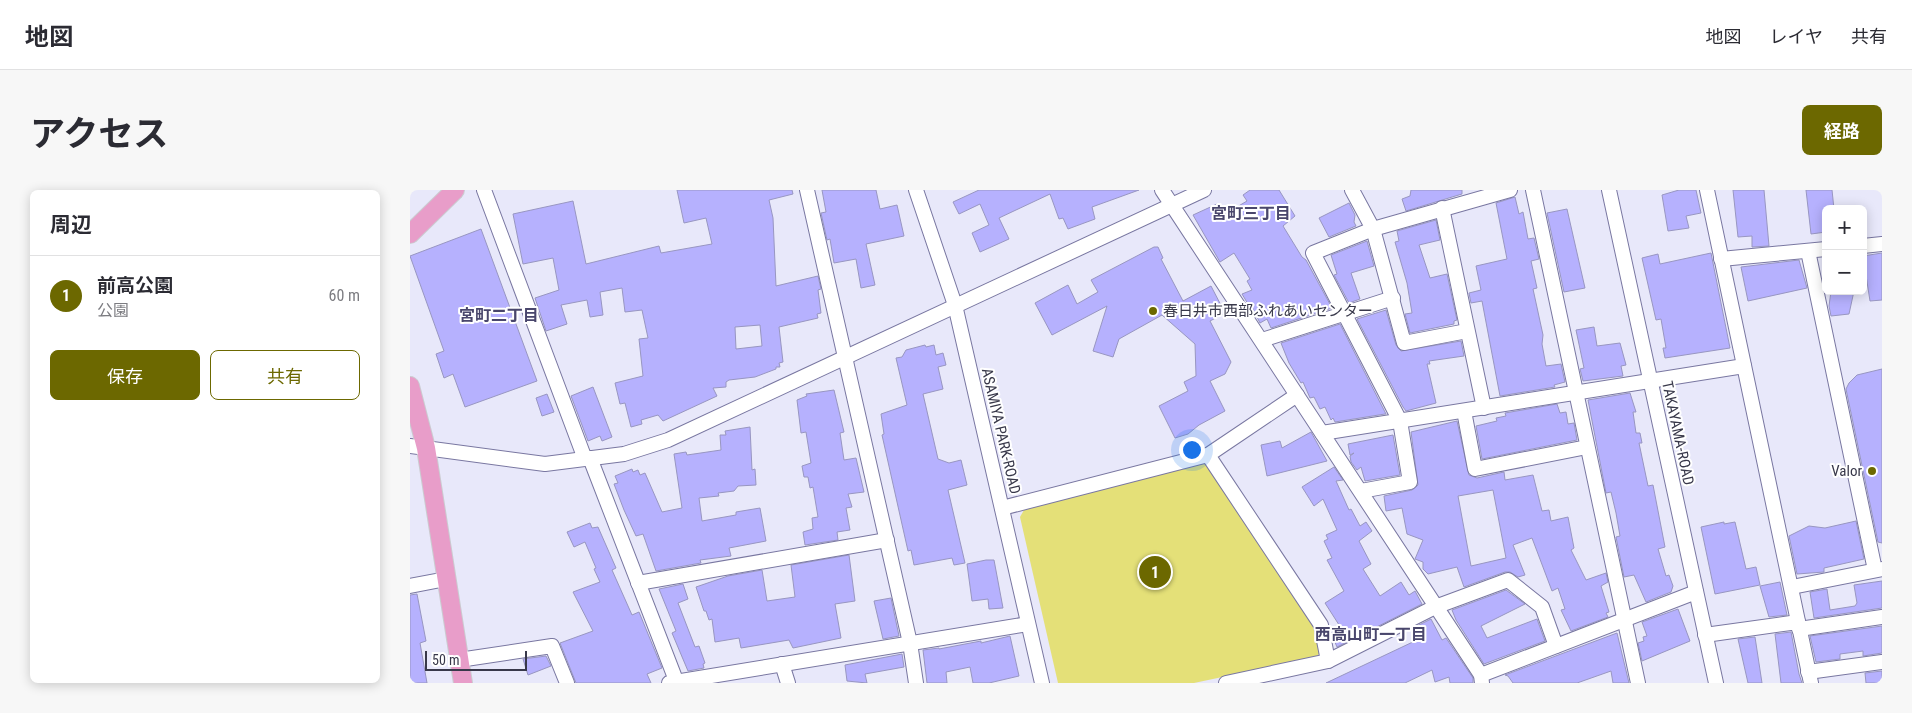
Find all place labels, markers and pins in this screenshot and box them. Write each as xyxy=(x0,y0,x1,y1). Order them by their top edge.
place label: 春日井市西部ふれあいセンター xyxy=(1163,302,1373,320)
marker: 春日井市西部ふれあいセンター xyxy=(1147,305,1159,317)
place label: Valor xyxy=(1831,462,1862,480)
marker: Valor xyxy=(1866,465,1878,477)
pin: 1 xyxy=(1139,553,1171,591)

